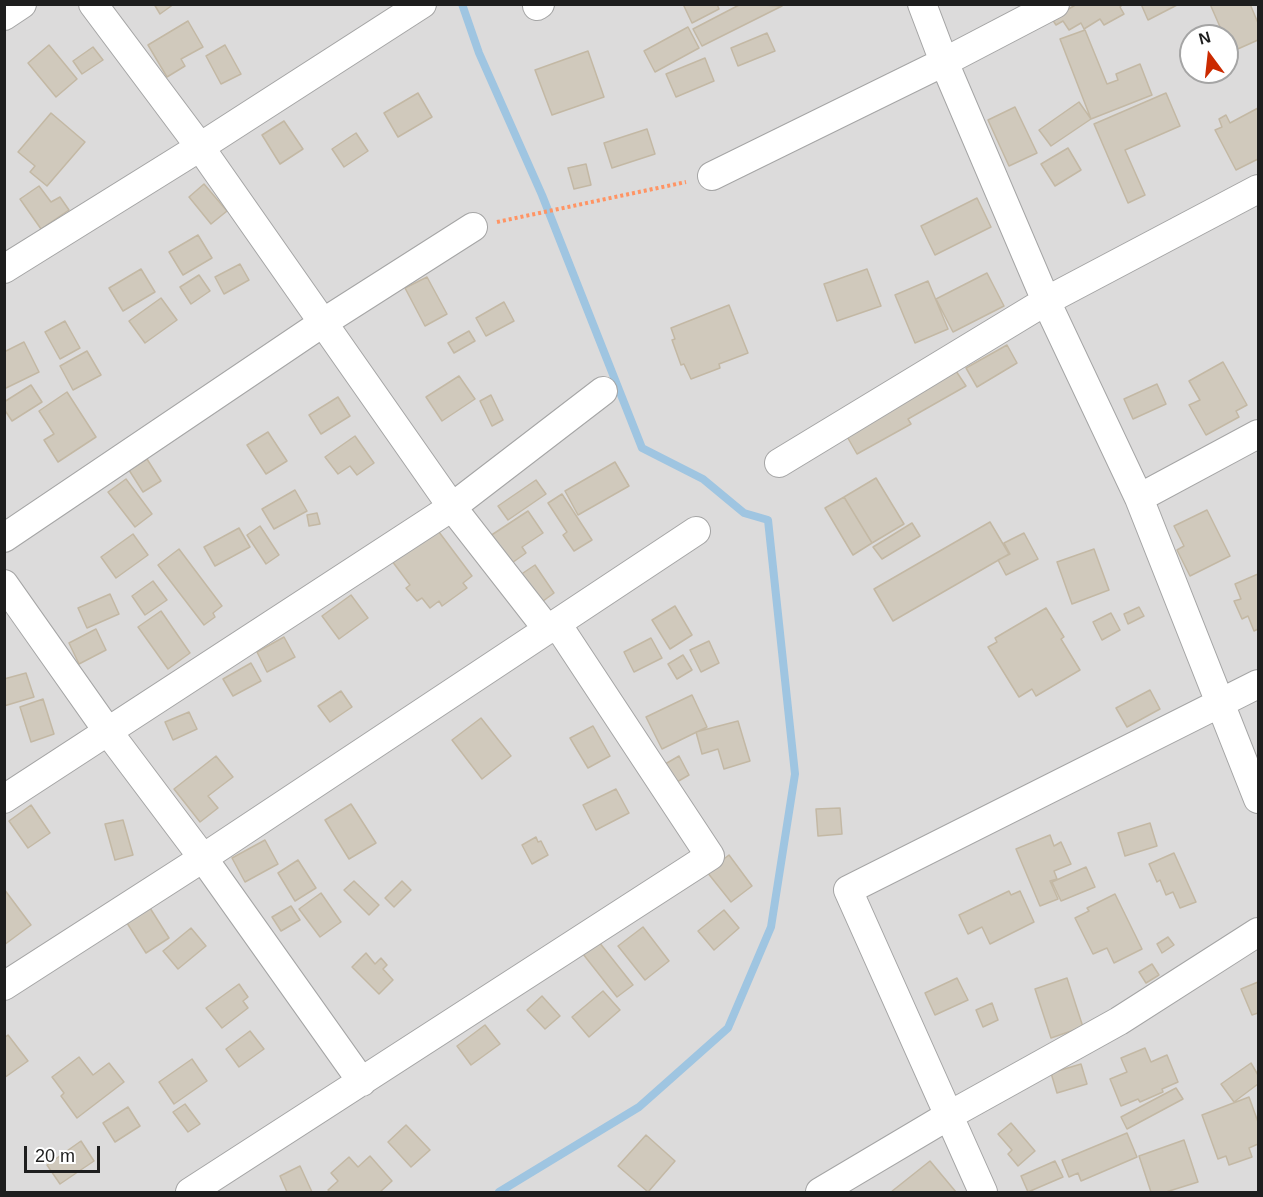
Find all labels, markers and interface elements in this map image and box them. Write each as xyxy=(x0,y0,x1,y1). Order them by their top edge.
north arrow xyxy=(1179,24,1239,84)
text: N xyxy=(1197,28,1213,48)
scale bar xyxy=(27,1134,104,1172)
text: 20 m xyxy=(35,1146,75,1166)

